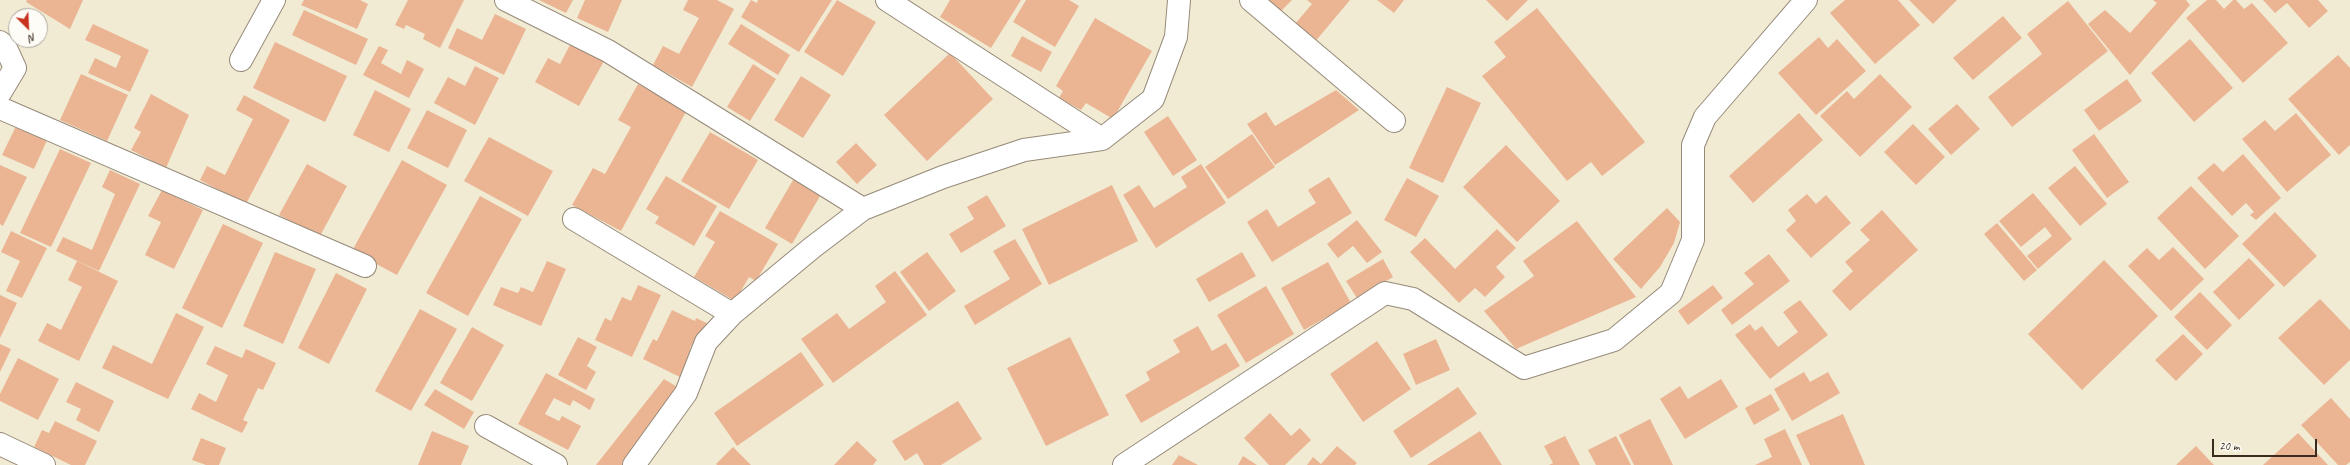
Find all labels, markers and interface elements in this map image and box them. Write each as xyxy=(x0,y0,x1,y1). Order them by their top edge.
north arrow xyxy=(8,8,48,48)
text: N xyxy=(27,30,38,46)
scale bar xyxy=(2214,431,2319,457)
text: 20 m xyxy=(2219,438,2239,454)

